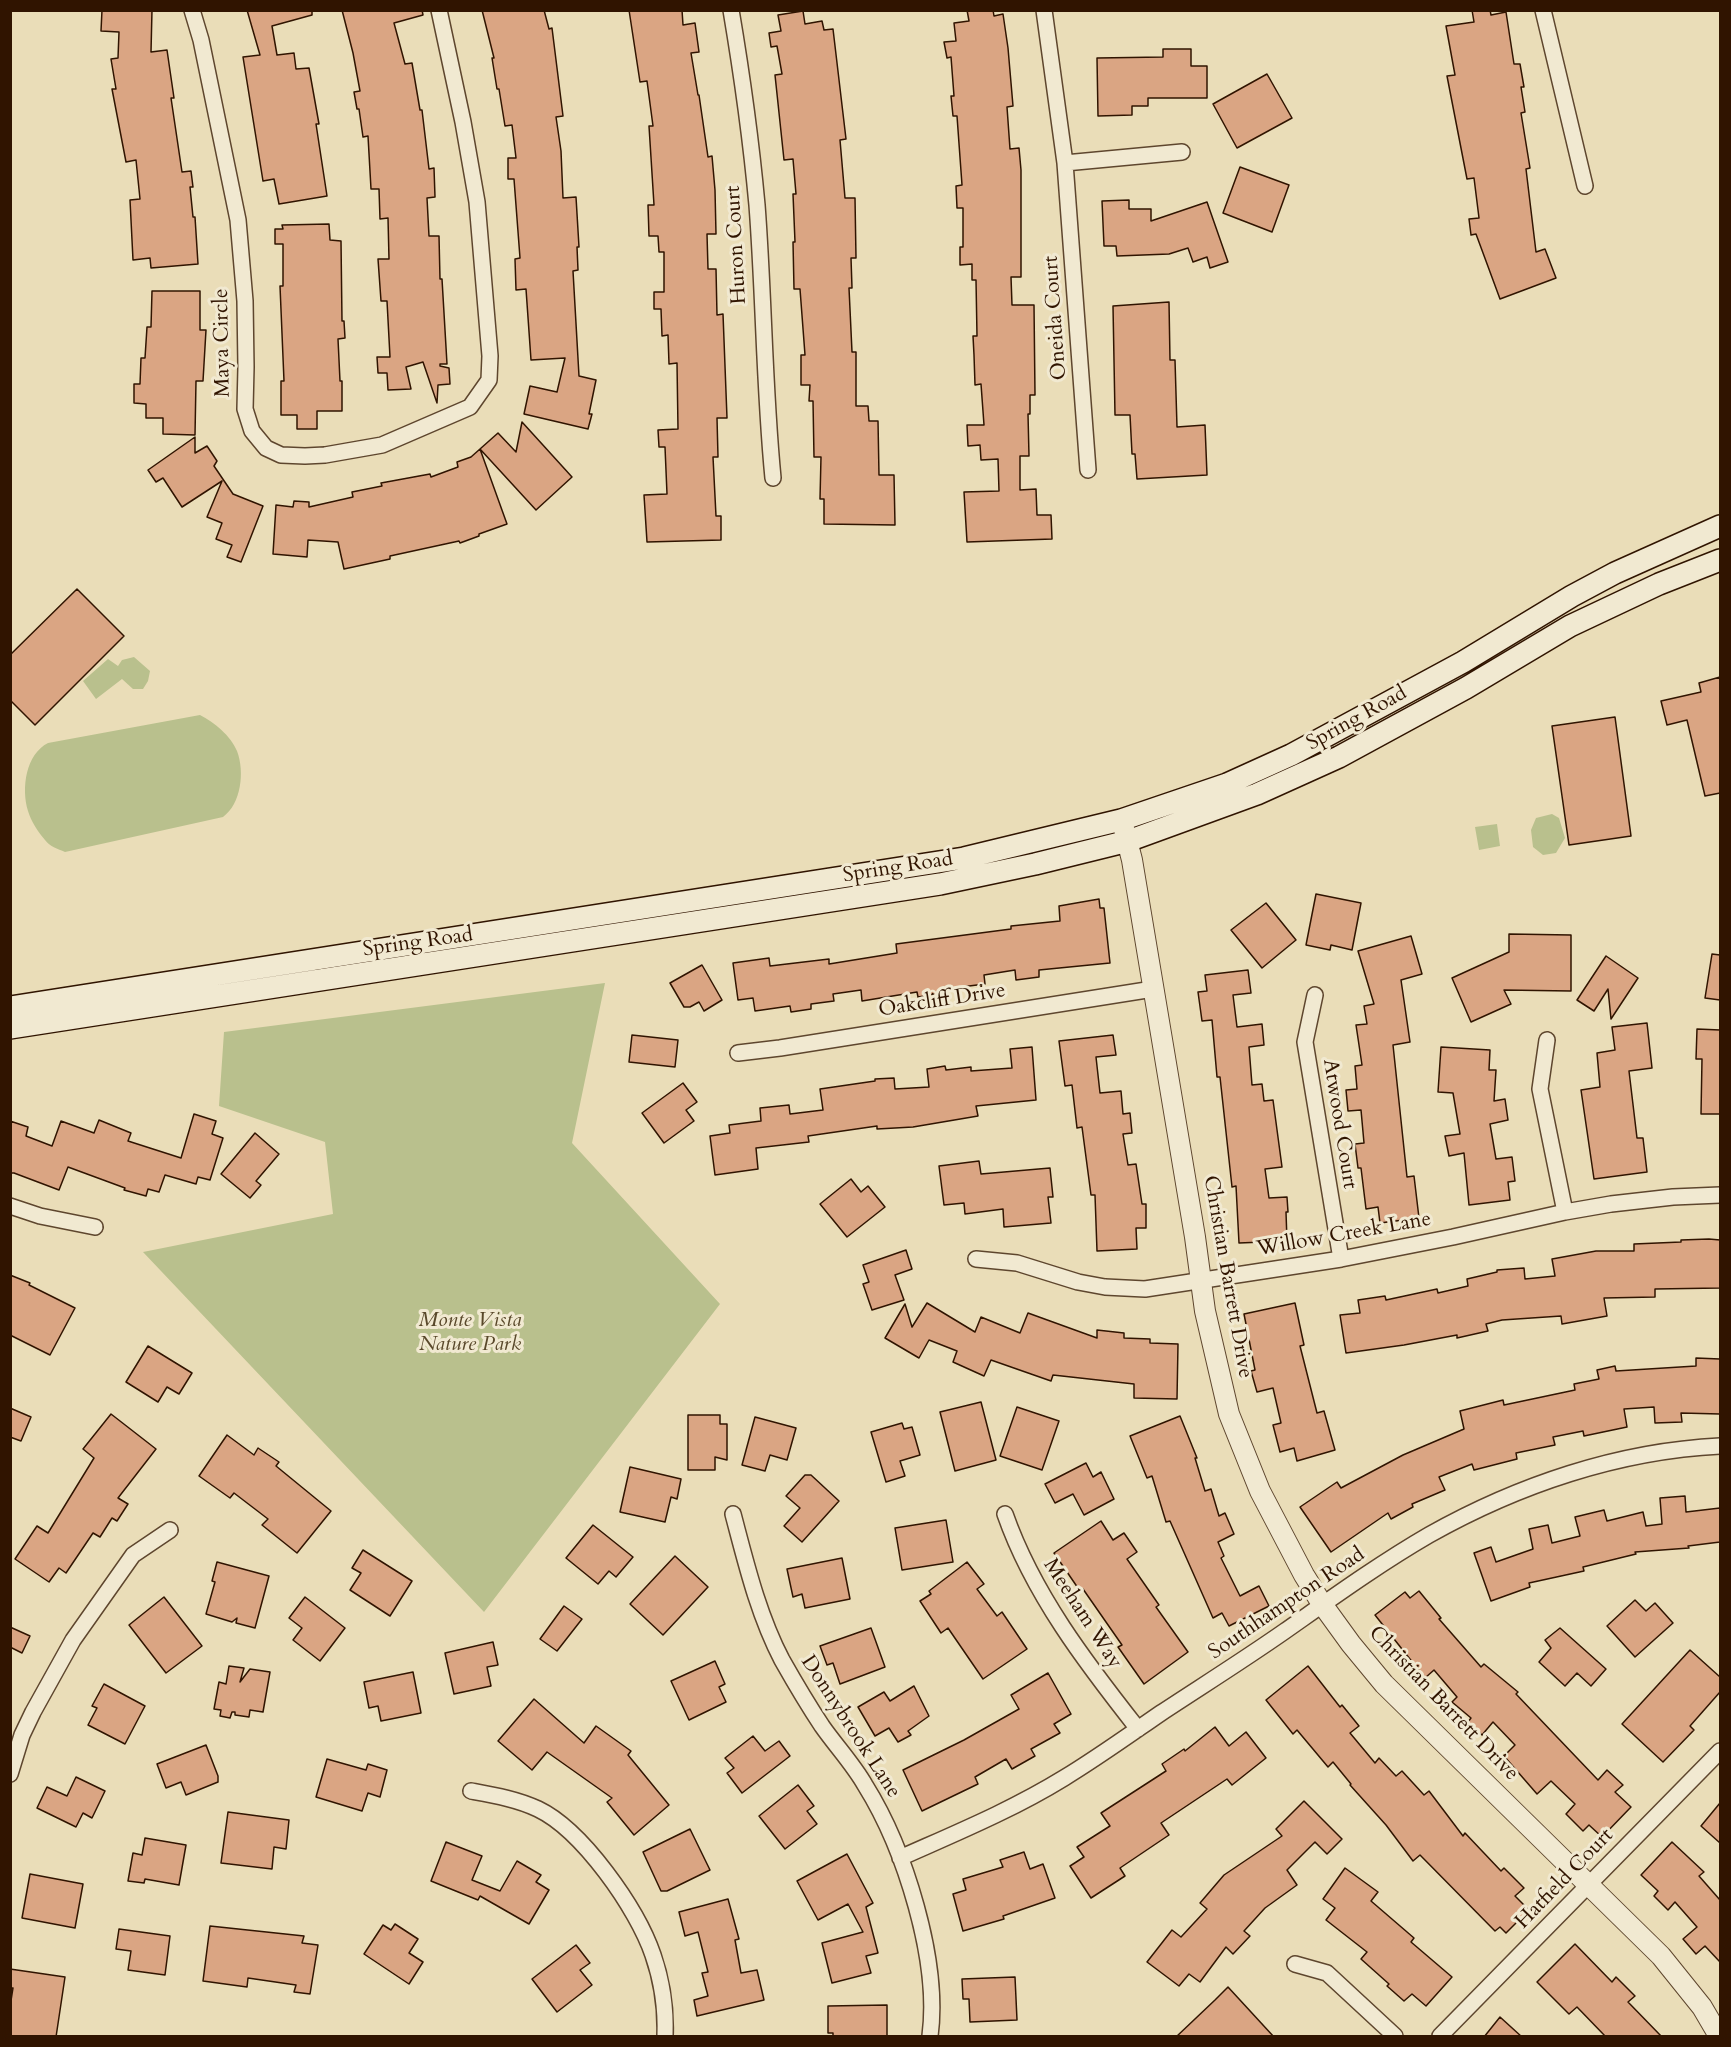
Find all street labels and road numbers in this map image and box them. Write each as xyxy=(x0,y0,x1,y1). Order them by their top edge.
street label: Huron Court xyxy=(721,185,753,305)
street label: Oneida Court xyxy=(1039,255,1073,381)
street label: Maya Circle xyxy=(209,288,237,398)
street label: Spring Road xyxy=(1302,681,1412,757)
street label: Spring Road xyxy=(841,847,955,889)
street label: Spring Road xyxy=(361,923,475,963)
street label: Oakcliff Drive xyxy=(877,979,1007,1023)
street label: Atwood Court xyxy=(1316,1057,1362,1191)
street label: Christian Barrett Drive xyxy=(1197,1174,1257,1380)
street label: Willow Creek Lane xyxy=(1255,1207,1433,1263)
street label: Southhampton Road xyxy=(1204,1542,1370,1666)
street label: Meeham Way xyxy=(1037,1554,1127,1674)
street label: Christian Barrett Drive xyxy=(1363,1621,1523,1787)
street label: Donnybrook Lane xyxy=(794,1651,906,1803)
street label: Hatfield Court xyxy=(1511,1823,1619,1935)

